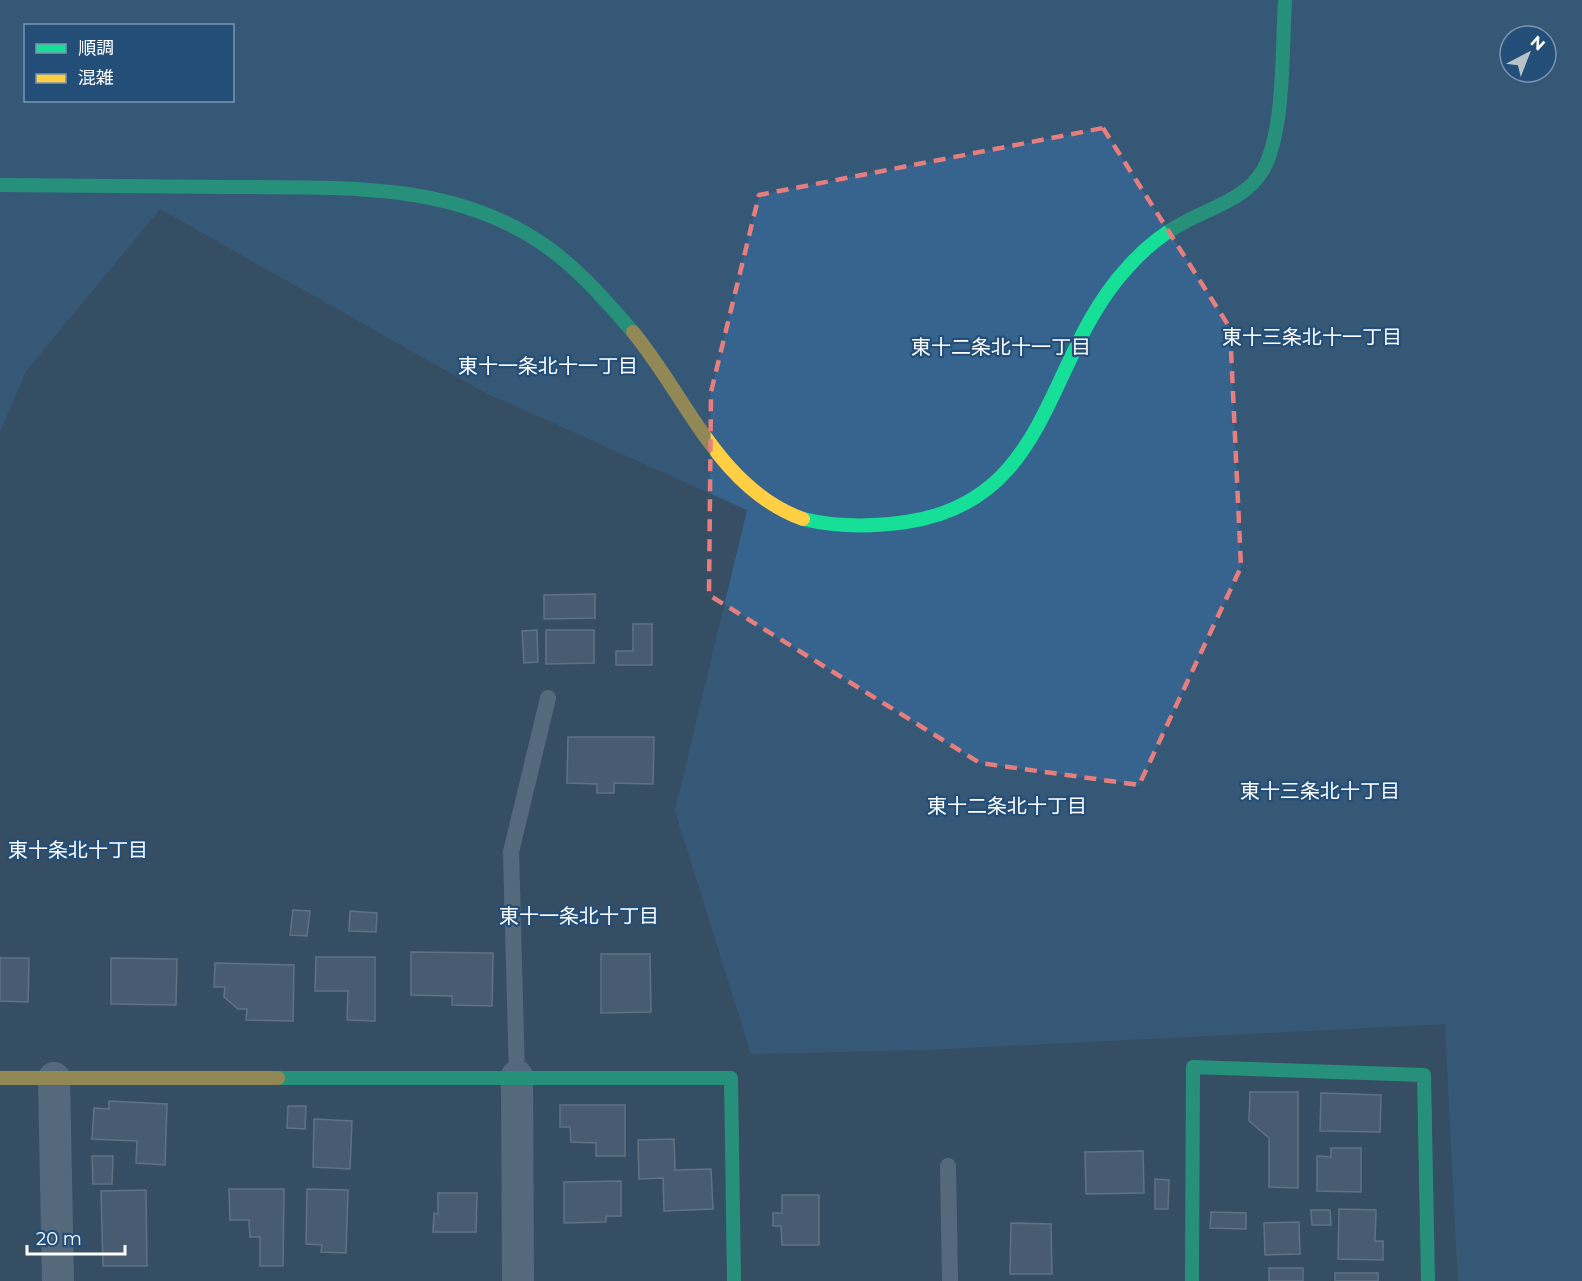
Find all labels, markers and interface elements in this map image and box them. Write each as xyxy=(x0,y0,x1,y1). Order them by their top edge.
legend xyxy=(24,24,234,102)
north arrow xyxy=(1498,24,1558,84)
text: N xyxy=(1527,32,1549,55)
text: 順調 xyxy=(78,37,114,59)
text: 混雑 xyxy=(78,67,114,89)
district label: 東十三条北十一丁目 xyxy=(1222,325,1402,349)
district label: 東十二条北十一丁目 xyxy=(911,335,1091,359)
district label: 東十一条北十一丁目 xyxy=(458,354,638,378)
district label: 東十三条北十丁目 xyxy=(1240,779,1400,803)
district label: 東十二条北十丁目 xyxy=(927,794,1087,818)
district label: 東十条北十丁目 xyxy=(8,838,148,862)
district label: 東十一条北十丁目 xyxy=(499,904,659,928)
scale bar xyxy=(27,1218,124,1256)
text: 20 m xyxy=(36,1228,82,1250)

